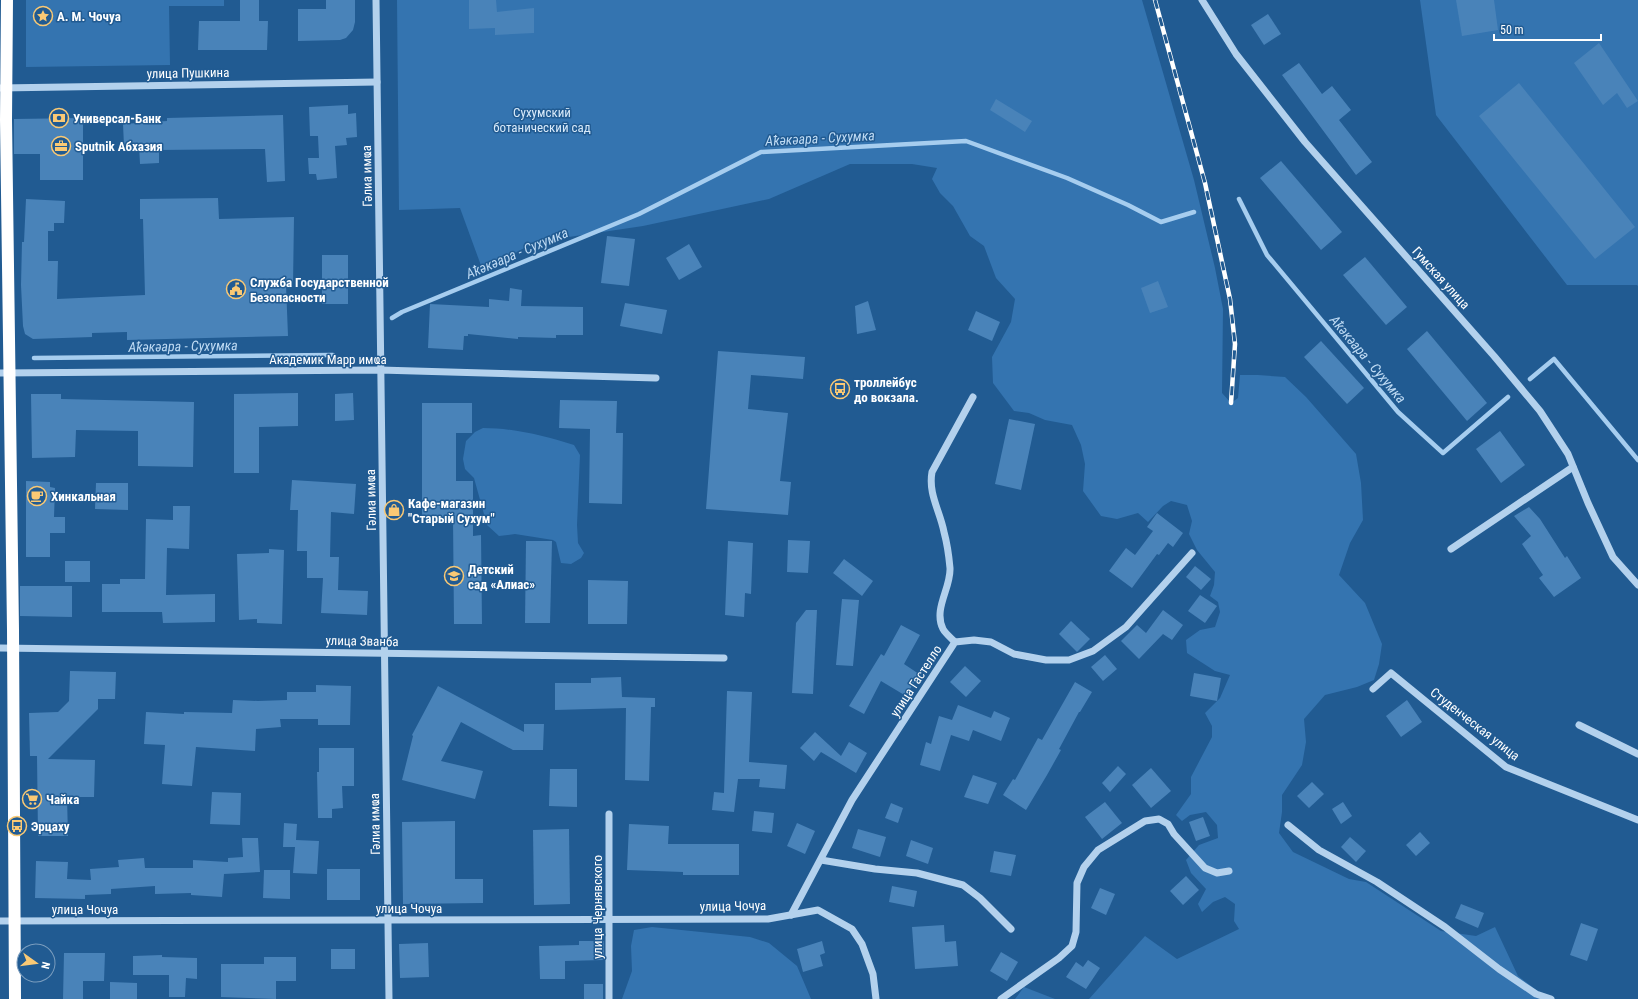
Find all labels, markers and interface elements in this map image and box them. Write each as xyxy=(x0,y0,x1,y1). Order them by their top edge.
place icon: А. М. Чочуа xyxy=(32,5,54,27)
place label: А. М. Чочуа xyxy=(57,9,121,24)
scale bar xyxy=(1494,16,1601,42)
text: 50 m xyxy=(1500,23,1524,37)
street label: улица Пушкина xyxy=(146,65,230,81)
park label: Сухумский ботанический сад xyxy=(493,105,591,135)
bank icon: Универсал-Банк xyxy=(48,107,70,129)
place label: Универсал-Банк xyxy=(73,111,162,126)
water label: Аҟәкәара - Сухумка xyxy=(764,127,875,149)
office icon: Sputnik Абхазия xyxy=(50,135,72,157)
place label: Sputnik Абхазия xyxy=(75,139,163,154)
street label: Гәлиа имҩа xyxy=(359,145,375,207)
water label: Аҟәкәара - Сухумка xyxy=(463,224,570,282)
street label: Гумская улица xyxy=(1409,244,1473,312)
place label: Служба Государственной Безопасности xyxy=(250,275,389,305)
public building icon: Служба Государственной Безопасности xyxy=(225,278,247,300)
water label: Аҟәкәара - Сухумка xyxy=(1326,311,1409,406)
water label: Аҟәкәара - Сухумка xyxy=(127,337,238,355)
street label: Академик Марр имҩа xyxy=(269,352,387,367)
place label: троллейбус до вокзала. xyxy=(854,375,919,405)
bus stop icon: троллейбус до вокзала. xyxy=(829,378,851,400)
street label: Гәлиа имҩа xyxy=(363,469,379,531)
cafe icon: Хинкальная xyxy=(26,485,48,507)
place label: Хинкальная xyxy=(51,489,116,504)
place label: Кафе-магазин "Старый Сухум" xyxy=(408,496,495,526)
shop icon: Кафе-магазин "Старый Сухум" xyxy=(383,499,405,521)
place label: Детский сад «Алиас» xyxy=(468,562,535,592)
school or university icon: Детский сад «Алиас» xyxy=(443,565,465,587)
street label: улица Званба xyxy=(325,633,399,649)
street label: улица Гастелло xyxy=(887,642,945,720)
street label: Студенческая улица xyxy=(1427,684,1523,764)
supermarket icon: Чайка xyxy=(21,788,43,810)
place label: Чайка xyxy=(46,792,79,807)
street label: Гәлиа имҩа xyxy=(367,793,383,855)
bus stop icon: Эрцаху xyxy=(6,815,28,837)
place label: Эрцаху xyxy=(31,819,70,834)
street label: улица Чернявского xyxy=(590,855,605,959)
street label: улица Чочуа xyxy=(700,898,766,914)
street label: улица Чочуа xyxy=(376,901,442,916)
street label: улица Чочуа xyxy=(52,902,118,917)
north arrow xyxy=(16,943,56,983)
text: N xyxy=(38,960,52,970)

